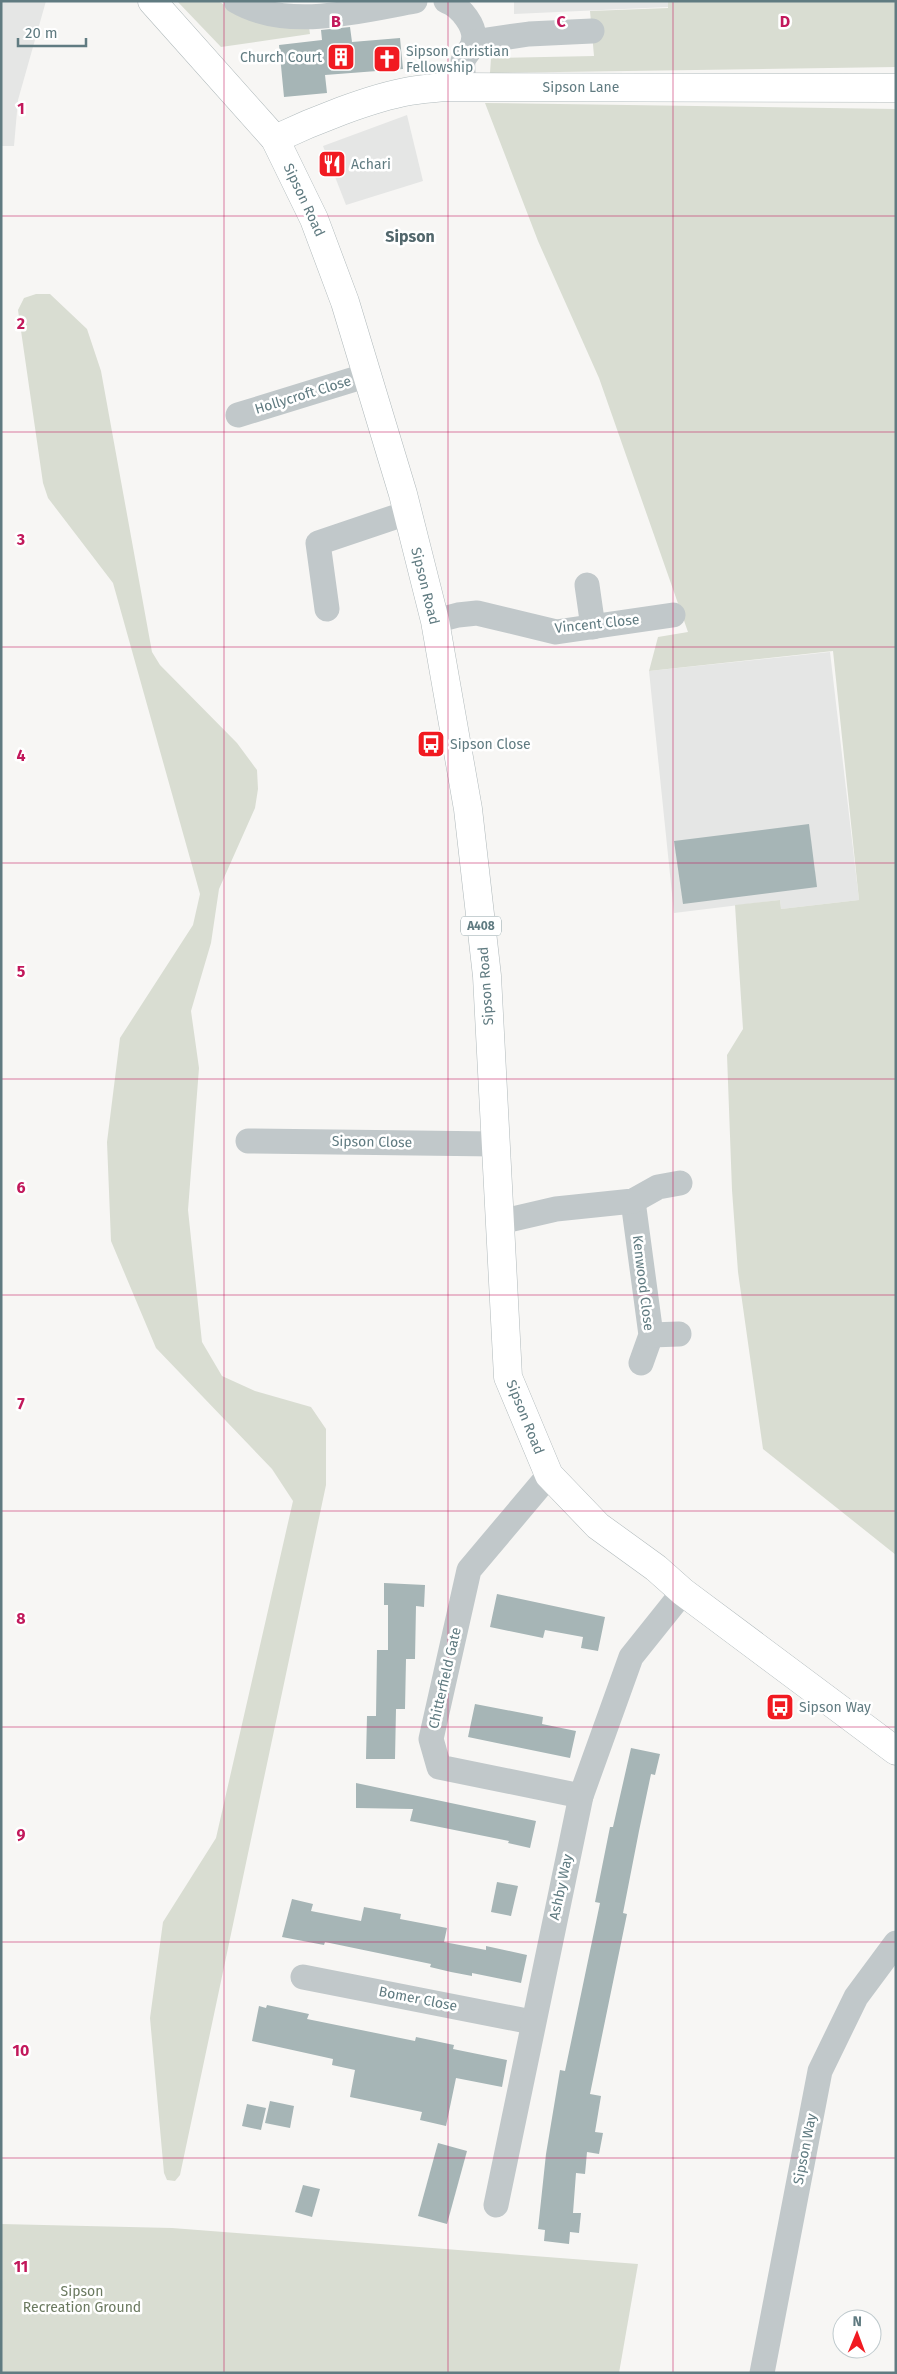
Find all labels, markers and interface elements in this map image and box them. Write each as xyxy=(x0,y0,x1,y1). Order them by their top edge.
text: B xyxy=(331,12,341,31)
text: C xyxy=(556,12,566,31)
text: D xyxy=(780,12,790,31)
scale bar xyxy=(18,15,85,47)
text: 20 m xyxy=(25,24,58,42)
building icon: Church Court xyxy=(326,42,356,72)
place label: Sipson Christian Fellowship xyxy=(406,43,509,76)
church icon: Sipson Christian Fellowship xyxy=(372,44,402,74)
place label: Church Court xyxy=(240,49,323,66)
street label: Sipson Lane xyxy=(543,79,619,96)
text: 1 xyxy=(17,99,25,118)
restaurant icon: Achari xyxy=(317,149,347,179)
place label: Achari xyxy=(351,156,391,173)
street label: Sipson Road xyxy=(280,161,328,239)
district label: Sipson xyxy=(385,227,435,246)
text: 2 xyxy=(17,314,25,333)
street label: Hollycroft Close xyxy=(253,372,353,418)
text: 3 xyxy=(16,530,25,549)
street label: Sipson Road xyxy=(407,546,443,626)
street label: Vincent Close xyxy=(554,611,640,637)
bus stop icon: Sipson Close xyxy=(416,729,446,759)
place label: Sipson Close xyxy=(450,736,531,753)
text: 4 xyxy=(16,746,26,765)
road number: A408 xyxy=(461,916,501,936)
street label: Sipson Road xyxy=(475,946,497,1026)
text: 5 xyxy=(17,962,26,981)
street label: Sipson Close xyxy=(332,1133,412,1151)
text: 6 xyxy=(16,1178,26,1197)
street label: Kenwood Close xyxy=(629,1234,657,1332)
street label: Sipson Road xyxy=(502,1377,548,1457)
text: 7 xyxy=(17,1394,25,1413)
text: 8 xyxy=(16,1609,26,1628)
street label: Chitterfield Gate xyxy=(425,1626,465,1730)
bus stop icon: Sipson Way xyxy=(765,1692,795,1722)
place label: Sipson Way xyxy=(799,1699,871,1716)
text: 9 xyxy=(17,1825,26,1844)
street label: Ashby Way xyxy=(546,1852,576,1922)
street label: Bomer Close xyxy=(377,1983,459,2015)
text: 10 xyxy=(13,2041,29,2060)
street label: Sipson Way xyxy=(790,2112,820,2186)
text: 11 xyxy=(14,2257,28,2276)
park label: Sipson Recreation Ground xyxy=(23,2283,141,2316)
north arrow xyxy=(832,2309,882,2359)
text: N xyxy=(852,2313,862,2330)

